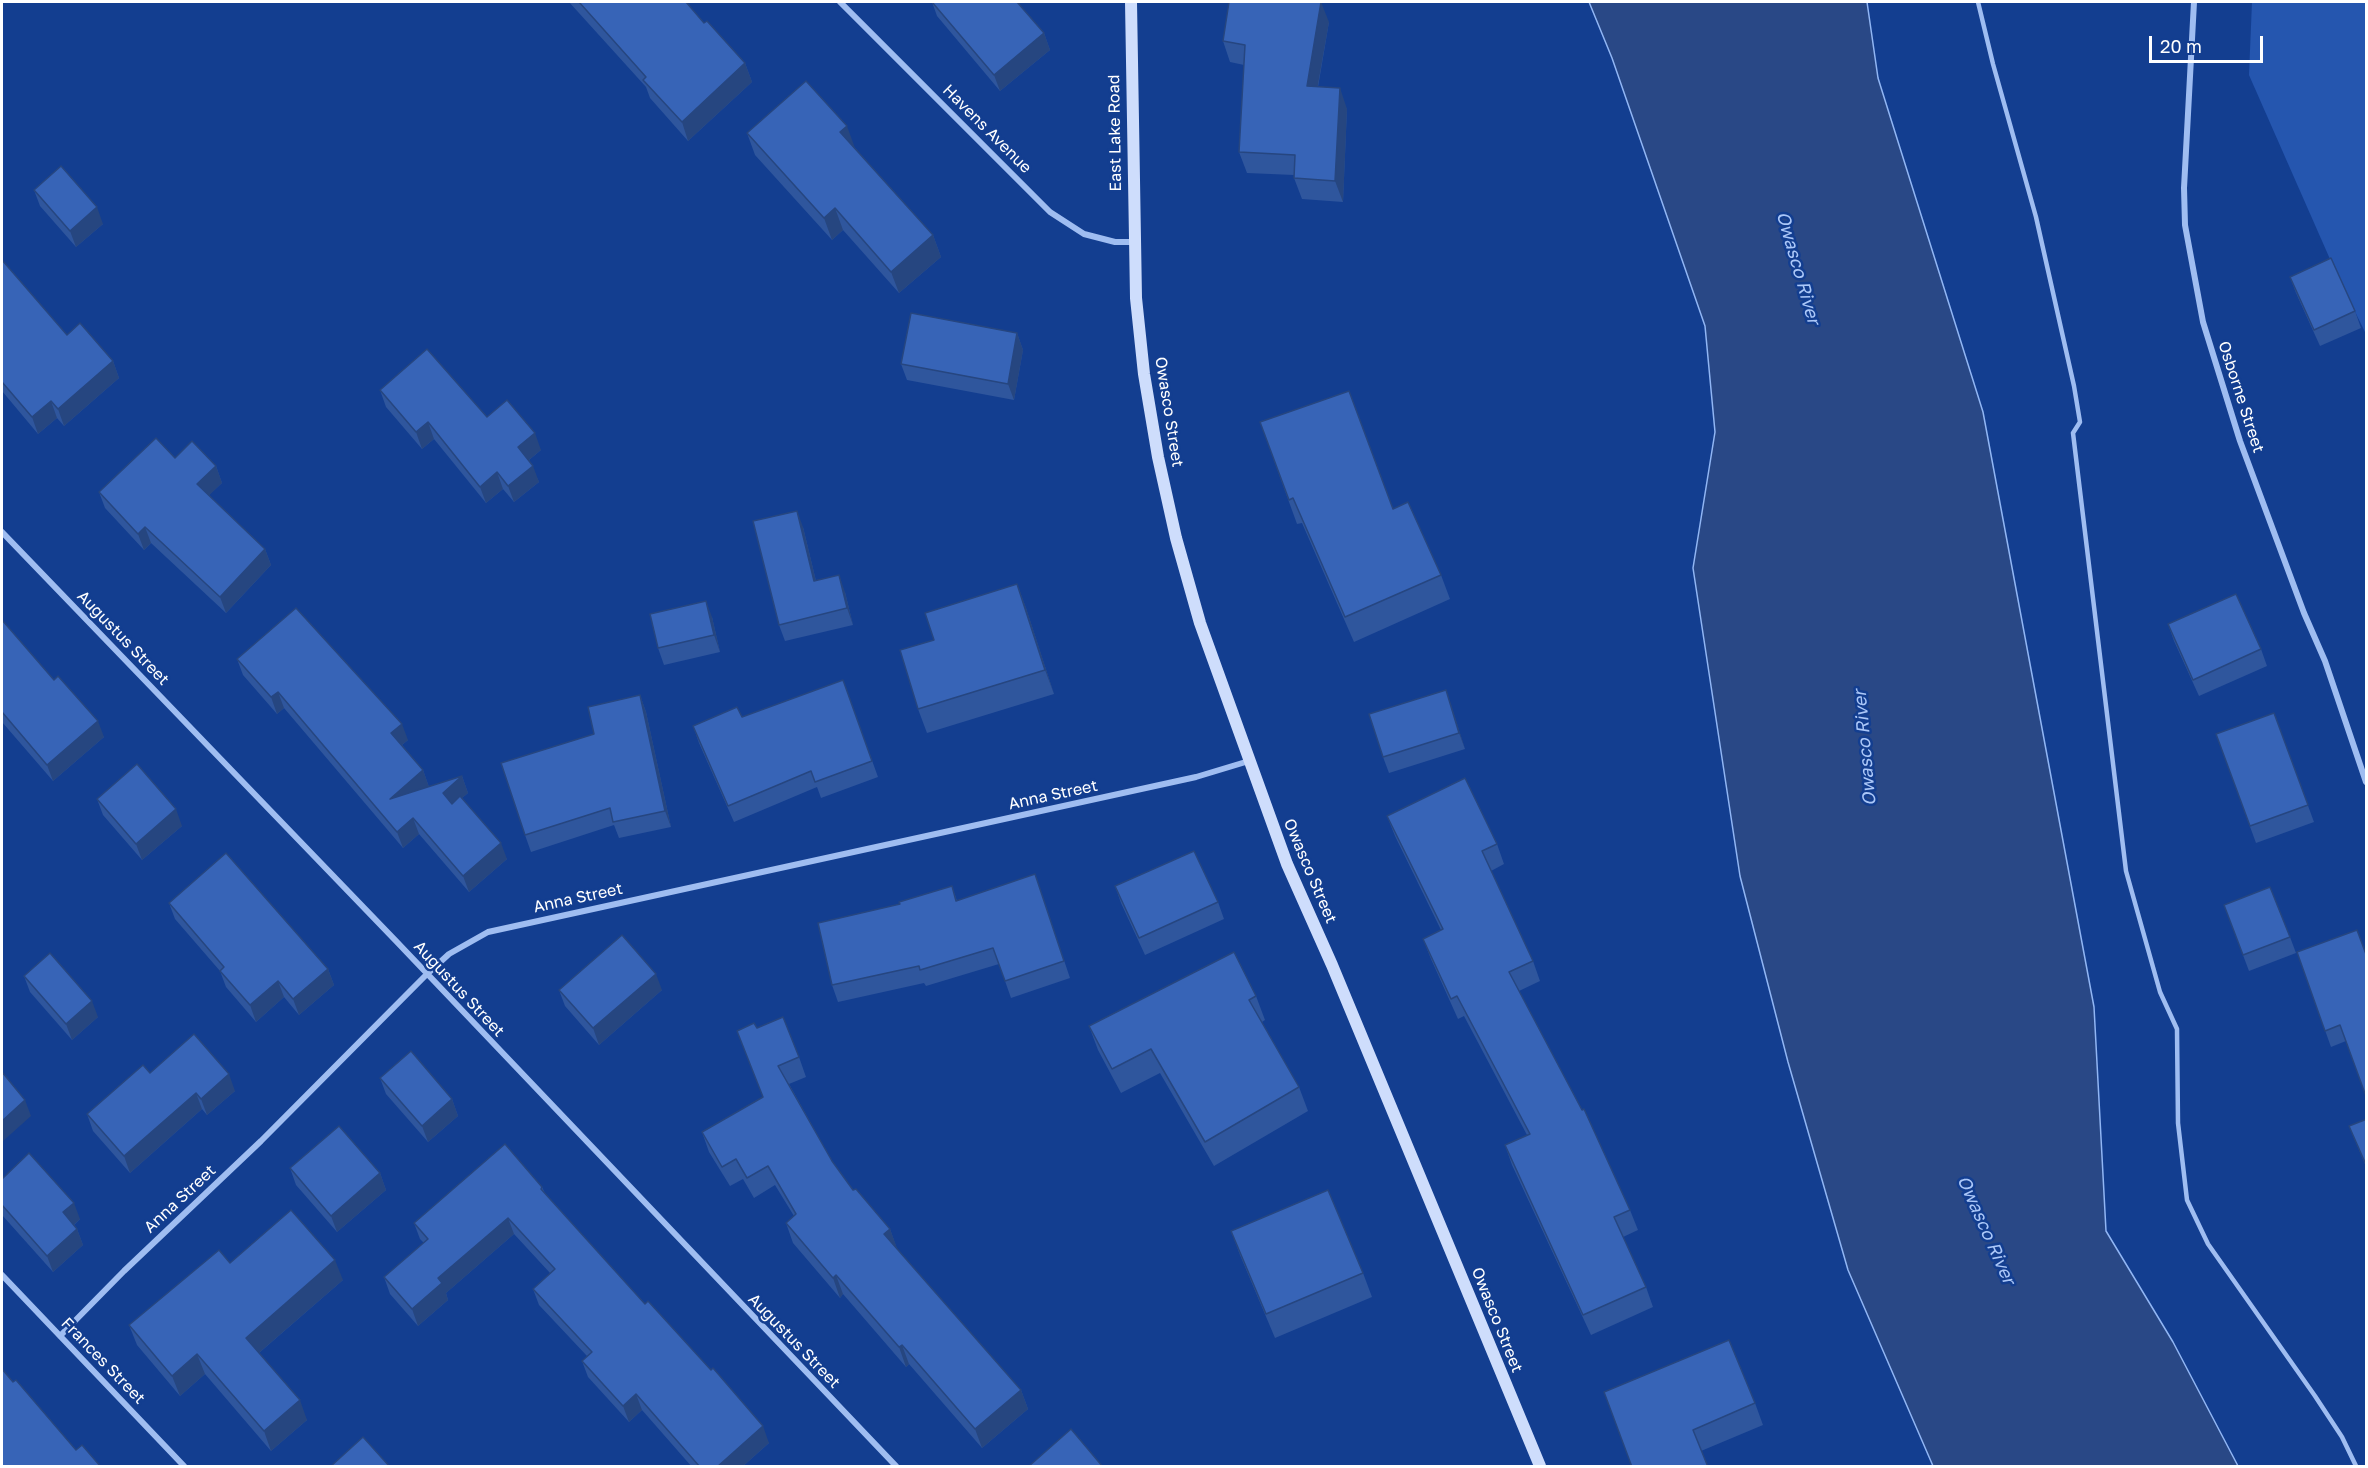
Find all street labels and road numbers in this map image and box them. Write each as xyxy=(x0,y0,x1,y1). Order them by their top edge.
street label: East Lake Road xyxy=(1104,74,1126,192)
street label: Havens Avenue xyxy=(939,81,1035,177)
street label: Osborne Street xyxy=(2214,339,2268,455)
street label: Owasco Street xyxy=(1151,355,1187,469)
street label: Augustus Street xyxy=(73,587,173,689)
street label: Anna Street xyxy=(1007,776,1099,814)
street label: Owasco Street xyxy=(1279,816,1341,926)
street label: Anna Street xyxy=(532,879,624,917)
street label: Augustus Street xyxy=(410,937,508,1041)
street label: Anna Street xyxy=(140,1161,220,1237)
street label: Owasco Street xyxy=(1467,1265,1527,1375)
street label: Augustus Street xyxy=(744,1290,844,1392)
street label: Frances Street xyxy=(57,1314,149,1408)

